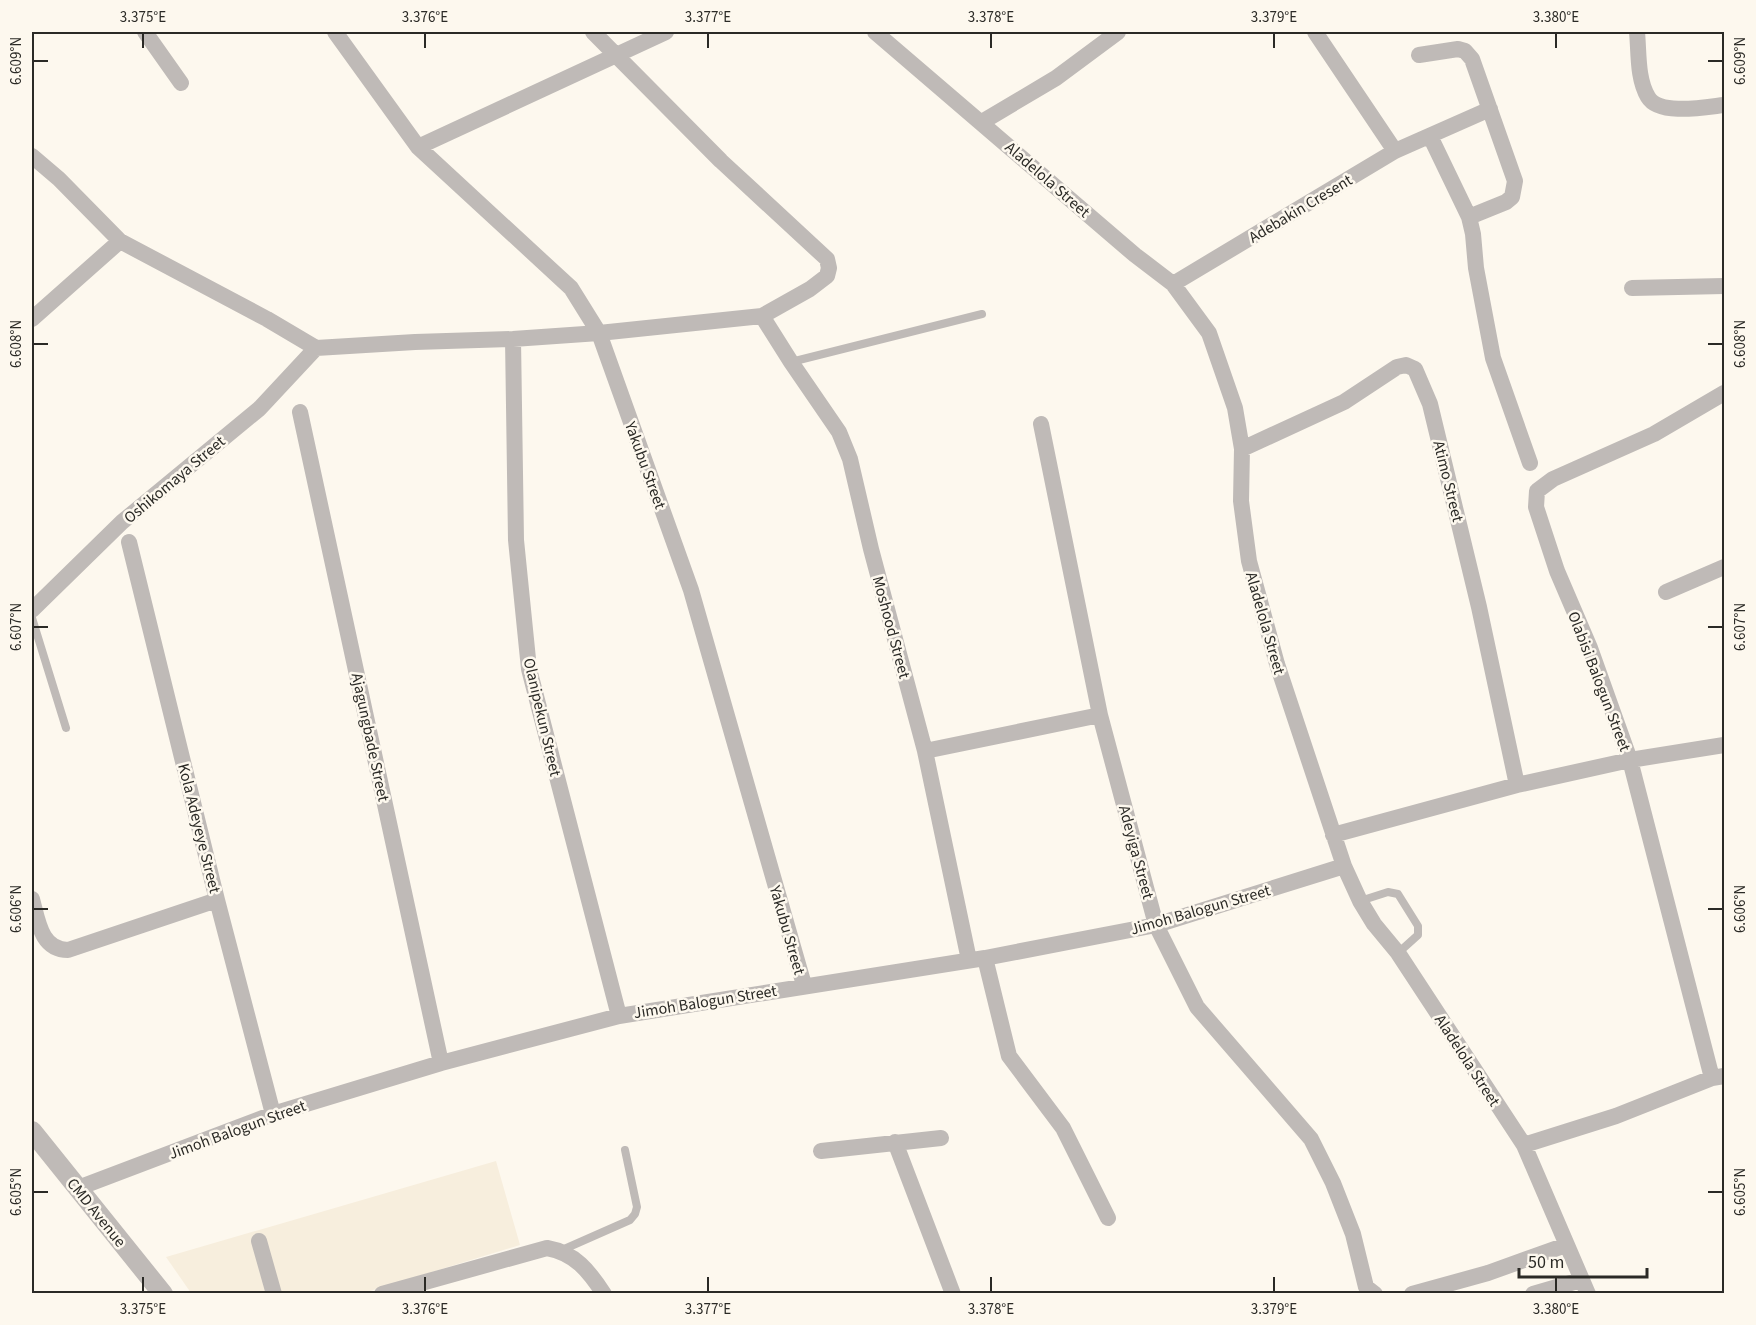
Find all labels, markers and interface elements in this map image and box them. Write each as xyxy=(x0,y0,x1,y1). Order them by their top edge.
text: 3.375°E xyxy=(120,7,166,28)
text: 3.376°E xyxy=(402,7,448,28)
text: 3.377°E xyxy=(685,7,731,28)
text: 3.378°E xyxy=(968,7,1014,28)
text: 3.379°E xyxy=(1251,7,1297,28)
text: 3.380°E xyxy=(1533,7,1579,28)
text: 6.609°N xyxy=(6,37,27,85)
text: 6.609°N xyxy=(1730,37,1751,85)
street label: Aladelola Street xyxy=(1000,137,1095,223)
street label: Adebakin Cresent xyxy=(1245,169,1357,248)
text: 6.608°N xyxy=(6,320,27,368)
text: 6.608°N xyxy=(1730,320,1751,368)
street label: Yakubu Street xyxy=(619,417,671,513)
street label: Oshikomaya Street xyxy=(119,430,230,529)
street label: Atimo Street xyxy=(1427,438,1469,525)
street label: Aladelola Street xyxy=(1240,569,1290,678)
street label: Moshood Street xyxy=(867,574,915,681)
text: 6.607°N xyxy=(6,603,27,651)
text: 6.607°N xyxy=(1730,603,1751,651)
street label: Olabisi Balogun Street xyxy=(1562,608,1636,755)
street label: Olanipekun Street xyxy=(518,656,566,779)
street label: Ajagungbade Street xyxy=(346,671,395,804)
street label: Kola Adeyeye Street xyxy=(172,761,226,896)
street label: Adeyiga Street xyxy=(1113,803,1159,902)
street label: Jimoh Balogun Street xyxy=(1128,879,1273,940)
street label: Yakubu Street xyxy=(764,882,810,978)
text: 6.606°N xyxy=(6,885,27,933)
text: 6.606°N xyxy=(1730,885,1751,933)
street label: Jimoh Balogun Street xyxy=(632,980,779,1024)
street label: Aladelola Street xyxy=(1429,1010,1506,1111)
street label: Jimoh Balogun Street xyxy=(166,1095,310,1165)
text: 6.605°N xyxy=(6,1168,27,1216)
text: 6.605°N xyxy=(1730,1168,1751,1216)
street label: CMD Avenue xyxy=(62,1173,131,1252)
scale bar xyxy=(1519,1241,1646,1279)
text: 50 m xyxy=(1528,1250,1564,1275)
text: 3.375°E xyxy=(120,1299,166,1320)
text: 3.376°E xyxy=(402,1299,448,1320)
text: 3.377°E xyxy=(685,1299,731,1320)
text: 3.378°E xyxy=(968,1299,1014,1320)
text: 3.379°E xyxy=(1251,1299,1297,1320)
text: 3.380°E xyxy=(1533,1299,1579,1320)

